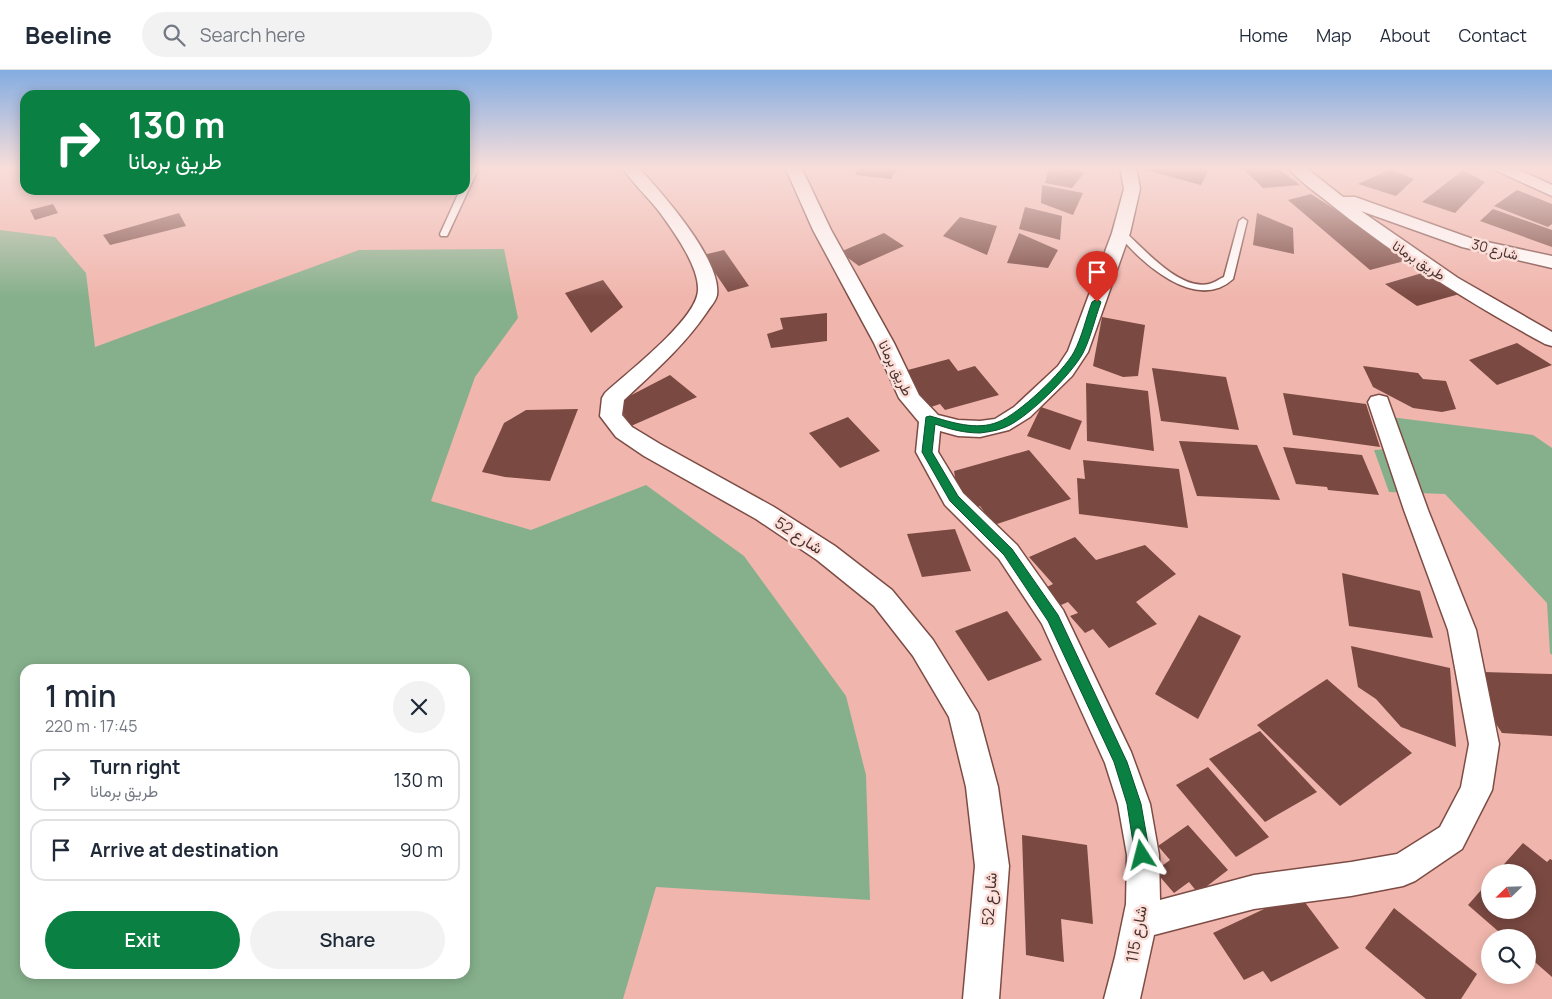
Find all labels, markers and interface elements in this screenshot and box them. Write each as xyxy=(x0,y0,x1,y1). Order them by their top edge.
search box xyxy=(142,12,492,57)
text: Beeline xyxy=(25,18,112,51)
icon: search xyxy=(160,21,188,49)
text: Search here xyxy=(200,22,305,48)
text: Home xyxy=(1239,23,1288,47)
text: Map xyxy=(1316,23,1352,47)
text: About xyxy=(1380,23,1430,47)
text: Contact xyxy=(1458,23,1527,47)
text: 130 m xyxy=(128,101,225,149)
icon: right xyxy=(45,110,110,175)
text: طريق برمانا xyxy=(128,146,222,176)
street label: شارع 30 xyxy=(1469,234,1520,266)
street label: طريق برمانا xyxy=(1389,236,1449,284)
pin xyxy=(1076,251,1118,302)
icon: arrive xyxy=(1083,258,1111,286)
street label: طريق برمانا xyxy=(874,337,918,399)
street label: شارع 52 xyxy=(770,511,827,560)
text: 1 min xyxy=(45,675,117,716)
button: close xyxy=(393,681,445,733)
text: 220 m · 17:45 xyxy=(45,715,138,737)
text: Turn right xyxy=(90,754,180,780)
icon: right xyxy=(47,766,75,794)
text: 130 m xyxy=(394,767,443,793)
text: طريق برمانا xyxy=(90,780,158,802)
position arrow xyxy=(1115,828,1167,880)
icon: arrive xyxy=(47,836,75,864)
text: Arrive at destination xyxy=(90,837,279,863)
text: 90 m xyxy=(400,837,443,863)
north arrow xyxy=(1481,864,1536,919)
map controls xyxy=(1481,864,1536,984)
street label: شارع 52 xyxy=(976,872,1003,926)
street label: شارع 115 xyxy=(1120,904,1153,964)
button: Exit xyxy=(45,911,240,969)
button: Share xyxy=(250,911,445,969)
button: search xyxy=(1481,929,1536,984)

